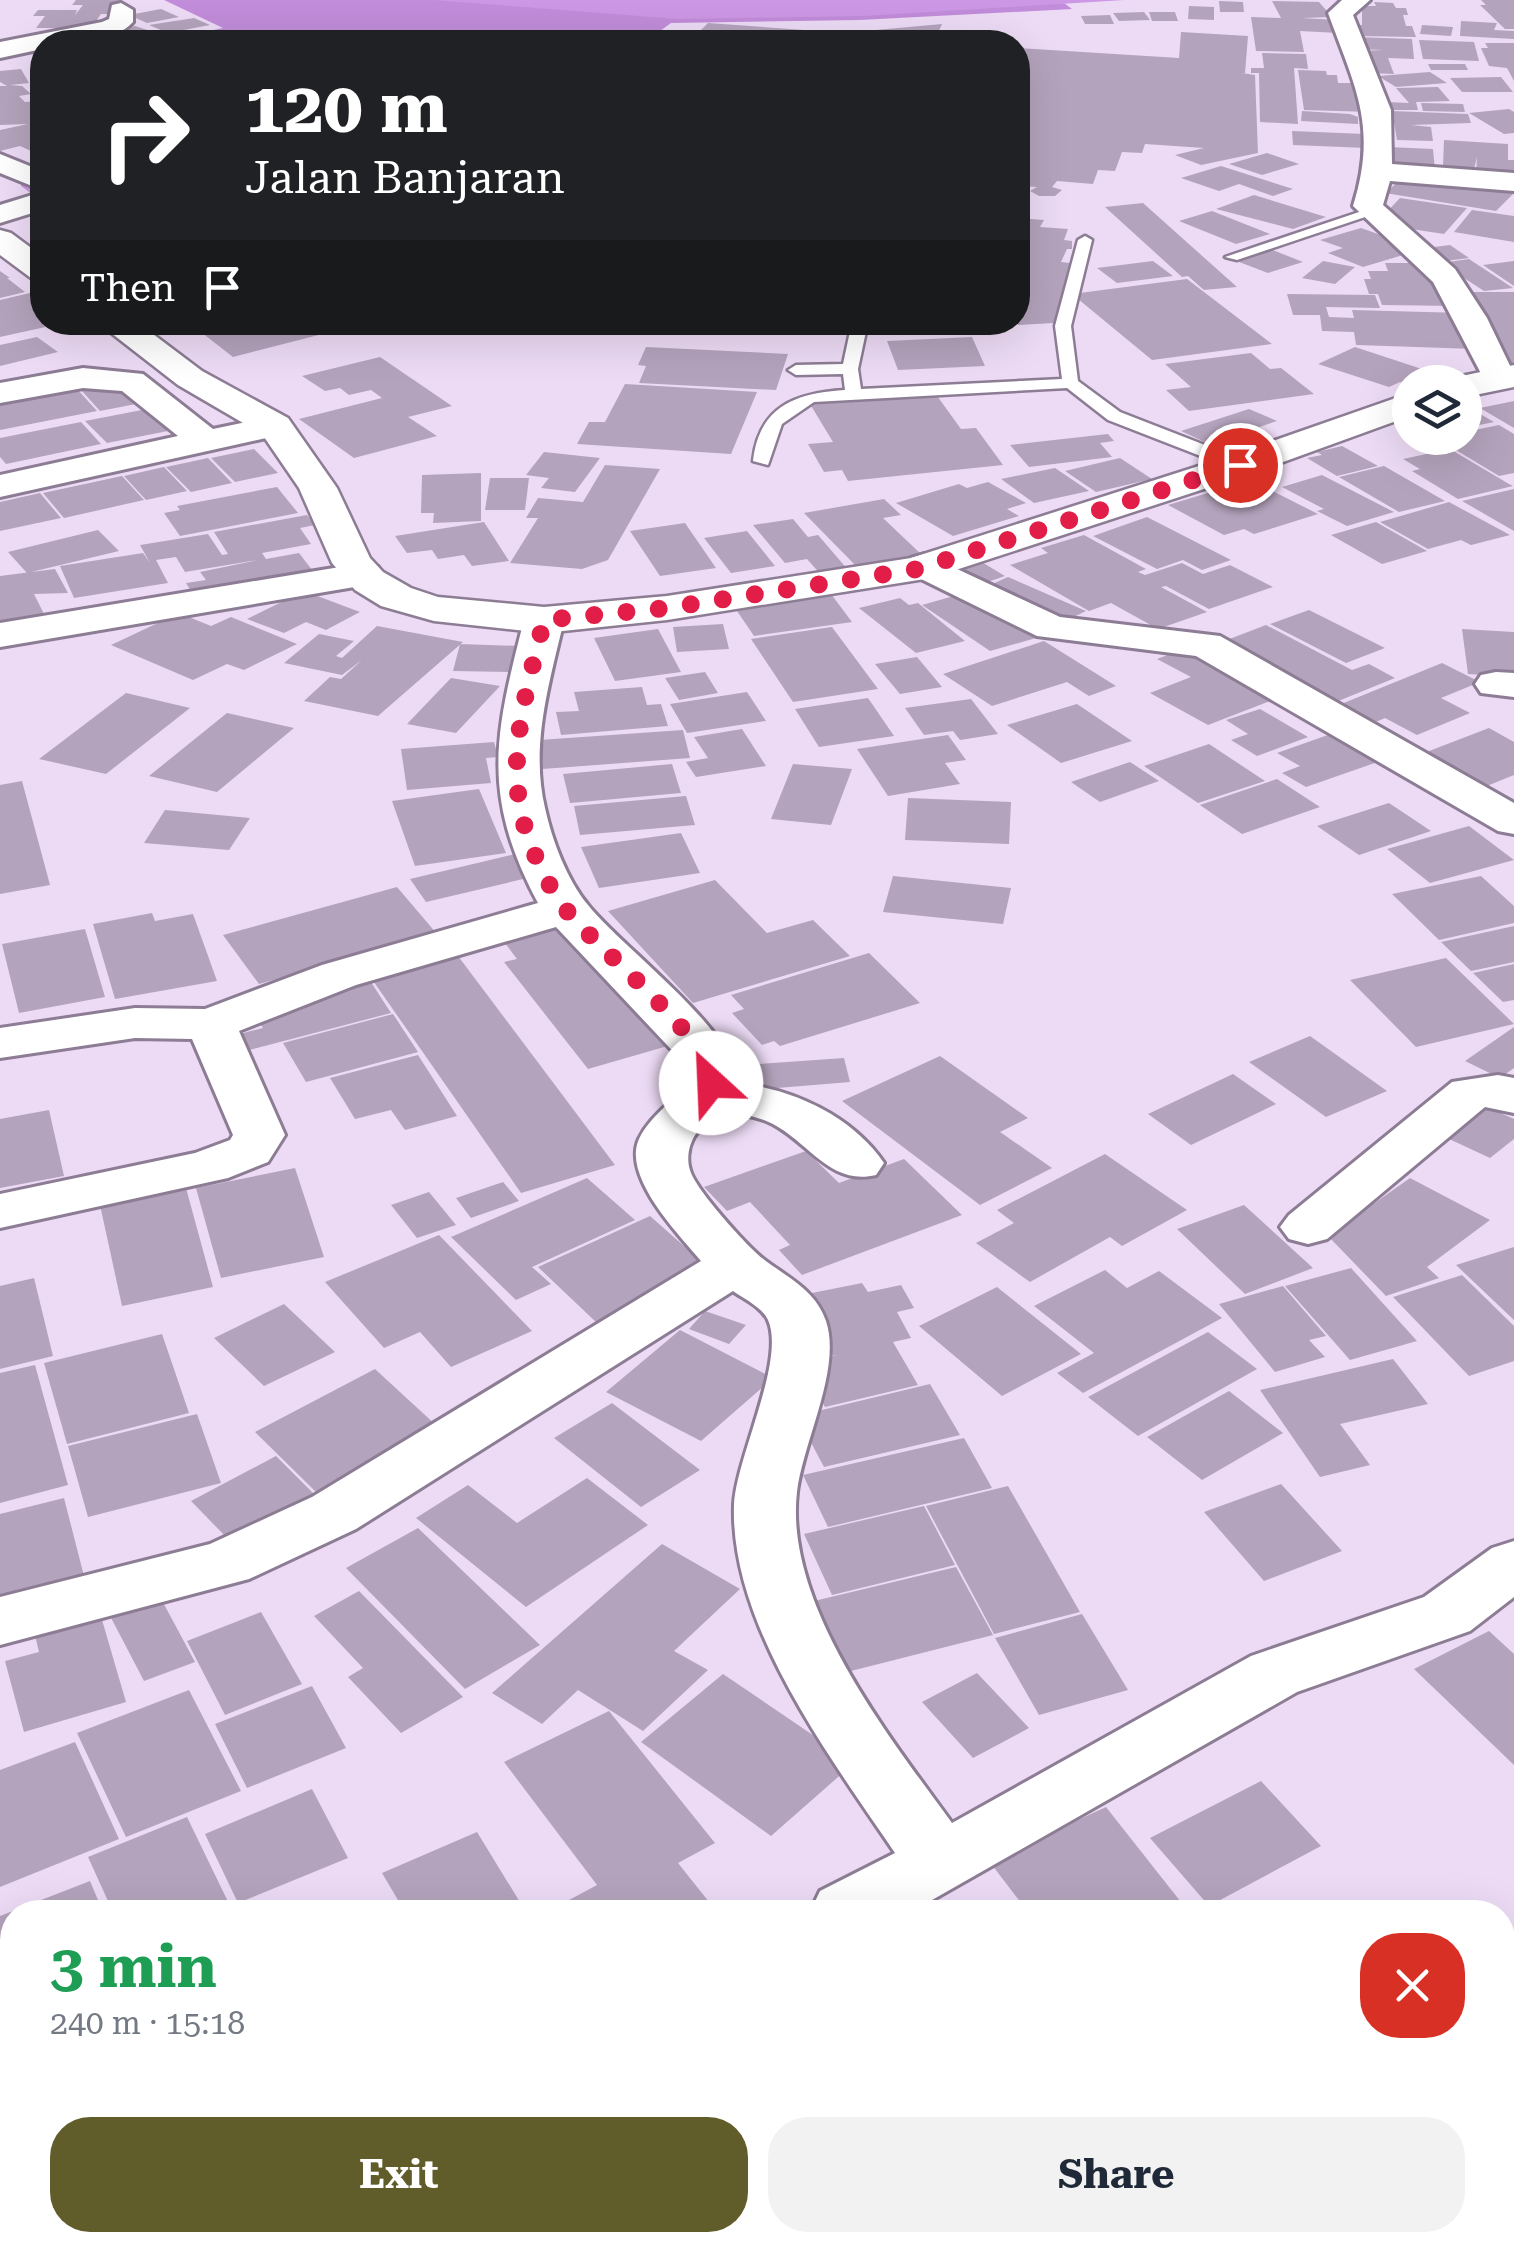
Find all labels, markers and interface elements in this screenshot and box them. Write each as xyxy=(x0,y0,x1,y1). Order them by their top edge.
text: 120 m xyxy=(245,67,448,149)
icon: right xyxy=(80,70,210,200)
text: Jalan Banjaran xyxy=(245,151,565,204)
icon: arrive xyxy=(195,260,250,315)
text: Then xyxy=(80,266,175,310)
map controls xyxy=(1392,365,1482,455)
button: layers xyxy=(1392,365,1482,455)
pin xyxy=(1198,423,1283,508)
icon: arrive xyxy=(1213,438,1268,493)
position arrow xyxy=(659,1031,763,1135)
text: 3 min xyxy=(50,1931,217,2002)
button: close xyxy=(1360,1933,1465,2038)
text: 240 m · 15:18 xyxy=(50,2004,245,2042)
button: Exit xyxy=(50,2117,748,2232)
button: Share xyxy=(768,2117,1465,2232)

